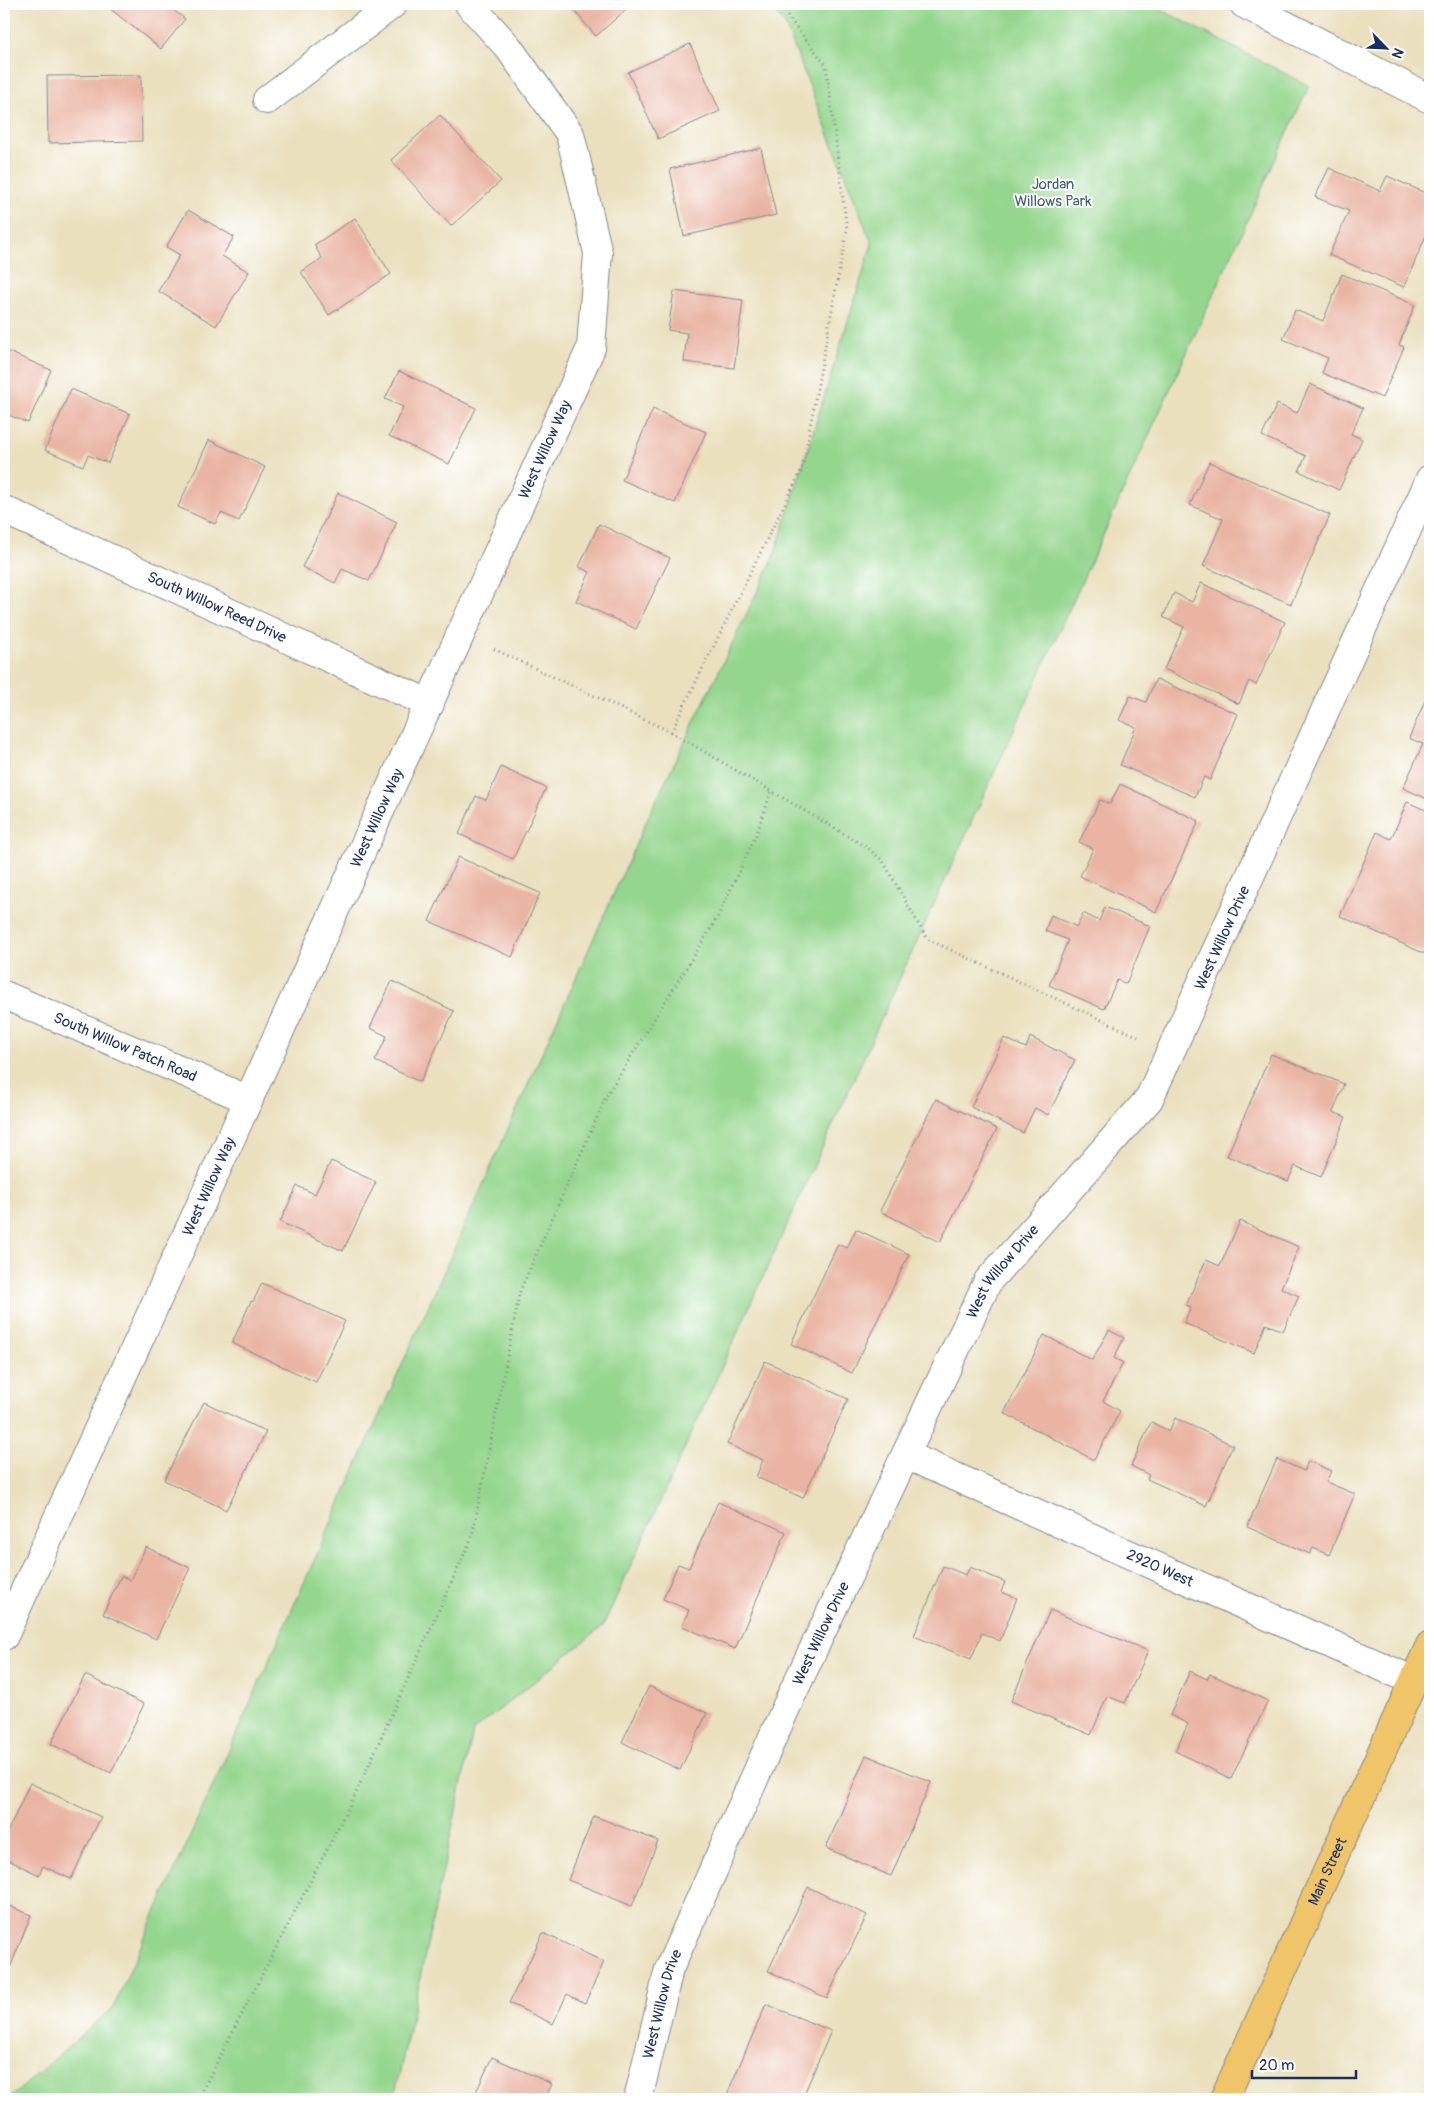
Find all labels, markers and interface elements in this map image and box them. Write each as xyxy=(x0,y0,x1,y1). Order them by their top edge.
north arrow xyxy=(1362,22,1412,72)
text: N xyxy=(1388,45,1407,61)
park label: Jordan Willows Park xyxy=(1015,175,1092,211)
street label: West Willow Way xyxy=(515,397,576,502)
street label: South Willow Reed Drive xyxy=(144,568,290,648)
street label: West Willow Way xyxy=(347,765,408,871)
street label: West Willow Drive xyxy=(1191,882,1255,993)
street label: South Willow Patch Road xyxy=(51,1008,200,1087)
street label: West Willow Way xyxy=(179,1134,240,1239)
street label: West Willow Drive xyxy=(963,1221,1044,1322)
street label: 2920 West xyxy=(1123,1545,1197,1592)
street label: West Willow Drive xyxy=(789,1578,854,1688)
street label: Main Street xyxy=(1304,1834,1352,1909)
street label: West Willow Drive xyxy=(639,1946,687,2061)
scale bar xyxy=(1252,2048,1355,2080)
text: 20 m xyxy=(1259,2056,1294,2075)

